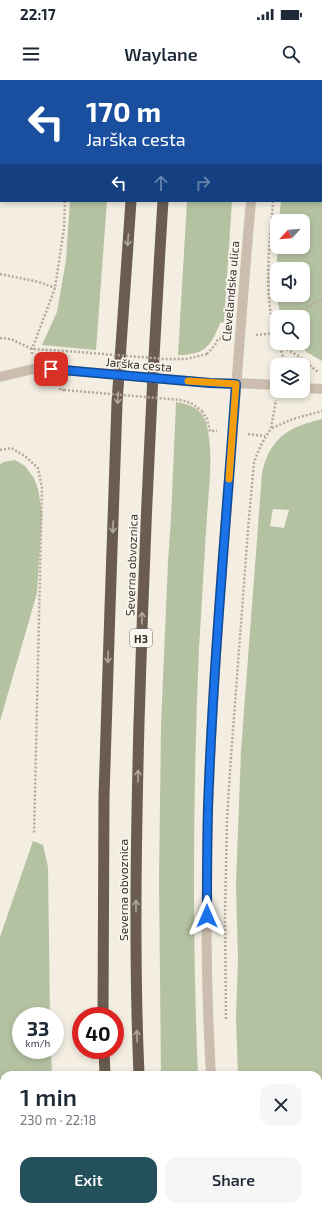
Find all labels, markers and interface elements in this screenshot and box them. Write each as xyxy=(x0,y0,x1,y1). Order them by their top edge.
text: 22:17 xyxy=(20,5,56,23)
icon: menu xyxy=(20,43,42,65)
text: Waylane xyxy=(124,43,198,65)
icon: search xyxy=(280,43,302,65)
text: 170 m xyxy=(86,94,161,128)
icon: left xyxy=(20,96,72,148)
text: Jarška cesta xyxy=(86,128,186,150)
icon: left xyxy=(108,172,130,194)
icon: ahead xyxy=(150,172,172,194)
icon: right xyxy=(192,172,214,194)
north arrow xyxy=(270,214,310,254)
map controls xyxy=(270,214,310,398)
one-way arrow xyxy=(125,233,132,246)
street label: Clevelandska ulica xyxy=(219,240,241,342)
button: sound xyxy=(270,262,310,302)
button: search xyxy=(270,310,310,350)
pin xyxy=(34,352,68,386)
street label: Jarška cesta xyxy=(105,354,173,374)
icon: arrive xyxy=(40,358,62,380)
button: layers xyxy=(270,358,310,398)
one-way arrow xyxy=(114,391,121,404)
street label: Severna obvoznica xyxy=(122,514,140,616)
one-way arrow xyxy=(109,520,117,533)
one-way arrow xyxy=(138,612,146,625)
road number: H3 xyxy=(130,629,152,647)
one-way arrow xyxy=(105,650,112,663)
one-way arrow xyxy=(134,770,142,783)
street label: Severna obvoznica xyxy=(116,839,130,941)
position arrow xyxy=(186,895,228,937)
one-way arrow xyxy=(132,900,140,913)
speed limit sign: 40 xyxy=(72,1007,124,1059)
text: 33 xyxy=(27,1016,49,1040)
one-way arrow xyxy=(133,1030,141,1043)
text: km/h xyxy=(26,1037,50,1049)
text: 1 min xyxy=(20,1082,77,1111)
button: close xyxy=(260,1084,302,1126)
text: 230 m · 22:18 xyxy=(20,1112,96,1128)
button: Exit xyxy=(20,1157,157,1203)
button: Share xyxy=(165,1157,302,1203)

